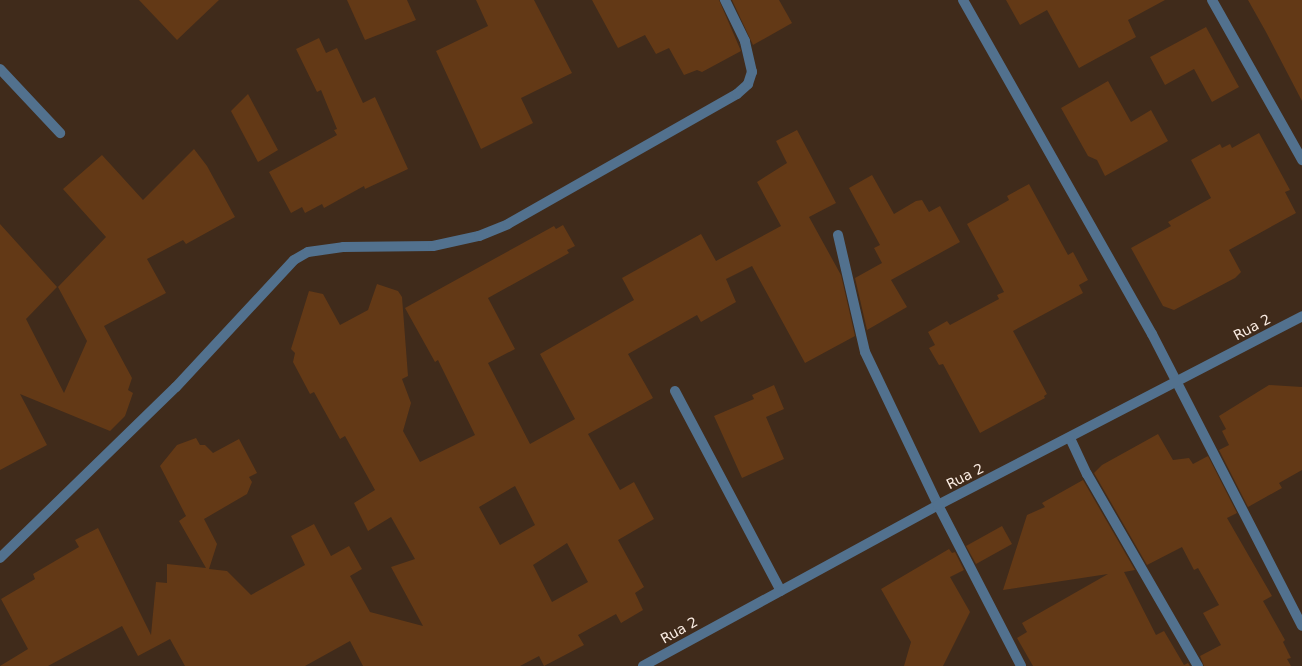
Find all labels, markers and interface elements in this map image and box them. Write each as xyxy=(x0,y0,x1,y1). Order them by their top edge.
street label: Rua 2 xyxy=(1230,310,1274,344)
street label: Rua 2 xyxy=(943,459,987,493)
street label: Rua 2 xyxy=(657,613,701,647)

